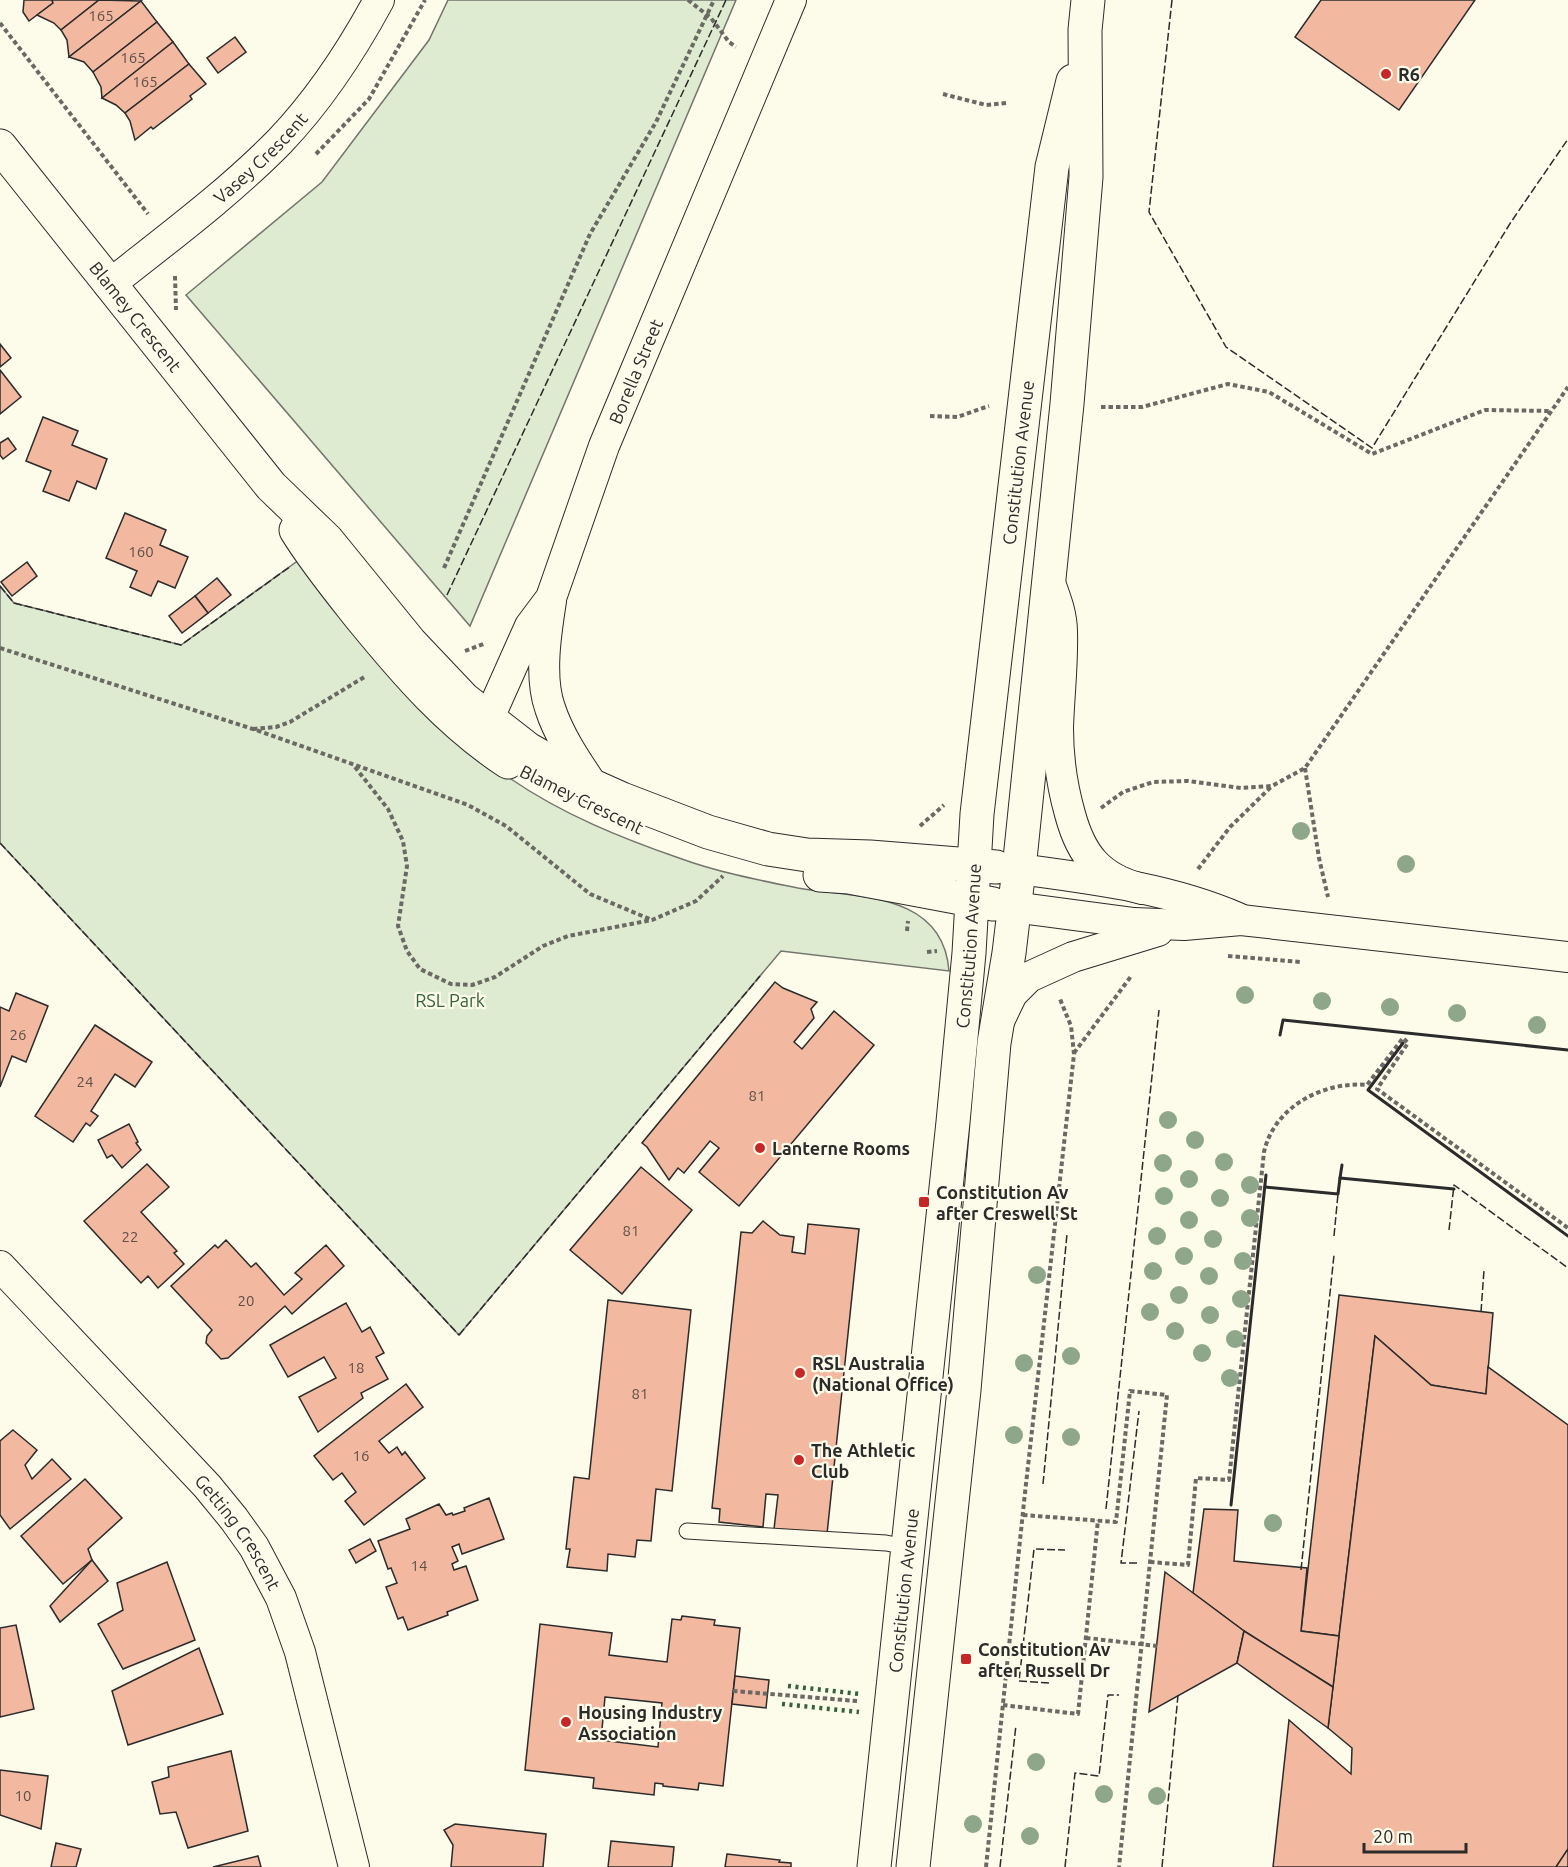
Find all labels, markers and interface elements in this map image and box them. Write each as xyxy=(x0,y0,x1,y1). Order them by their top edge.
house number: 165 xyxy=(88,7,114,24)
house number: 165 xyxy=(120,49,146,66)
place label: R6 xyxy=(1398,64,1420,84)
marker: R6 xyxy=(1379,67,1393,81)
house number: 165 xyxy=(132,73,158,90)
street label: Vasey Crescent xyxy=(210,108,311,207)
street label: Blamey Crescent xyxy=(86,257,186,375)
street label: Borella Street xyxy=(604,316,666,427)
street label: Constitution Avenue xyxy=(998,379,1037,546)
house number: 160 xyxy=(128,543,154,560)
street label: Blamey Crescent xyxy=(517,760,647,838)
street label: Constitution Avenue xyxy=(952,863,984,1029)
park label: RSL Park xyxy=(415,990,485,1010)
house number: 26 xyxy=(10,1026,26,1043)
house number: 24 xyxy=(77,1073,93,1090)
house number: 81 xyxy=(749,1087,765,1104)
place label: Lanterne Rooms xyxy=(772,1138,910,1158)
marker: Lanterne Rooms xyxy=(753,1141,767,1155)
place label: Constitution Av after Creswell St xyxy=(936,1182,1078,1223)
marker: Constitution Av after Creswell St xyxy=(917,1195,931,1209)
house number: 81 xyxy=(623,1222,639,1239)
house number: 22 xyxy=(122,1228,138,1245)
house number: 20 xyxy=(238,1292,254,1309)
place label: RSL Australia (National Office) xyxy=(812,1353,954,1395)
house number: 18 xyxy=(348,1359,364,1376)
marker: RSL Australia (National Office) xyxy=(793,1366,807,1380)
house number: 81 xyxy=(632,1385,648,1402)
place label: The Athletic Club xyxy=(811,1440,915,1481)
house number: 16 xyxy=(353,1447,369,1464)
marker: The Athletic Club xyxy=(792,1453,806,1467)
street label: Getting Crescent xyxy=(191,1470,285,1593)
street label: Constitution Avenue xyxy=(885,1507,922,1674)
house number: 14 xyxy=(411,1557,427,1574)
place label: Constitution Av after Russell Dr xyxy=(978,1639,1111,1680)
marker: Constitution Av after Russell Dr xyxy=(959,1652,973,1666)
place label: Housing Industry Association xyxy=(578,1702,723,1743)
marker: Housing Industry Association xyxy=(559,1715,573,1729)
house number: 10 xyxy=(15,1787,31,1804)
scale bar xyxy=(1364,1816,1466,1854)
text: 20 m xyxy=(1373,1826,1413,1846)

